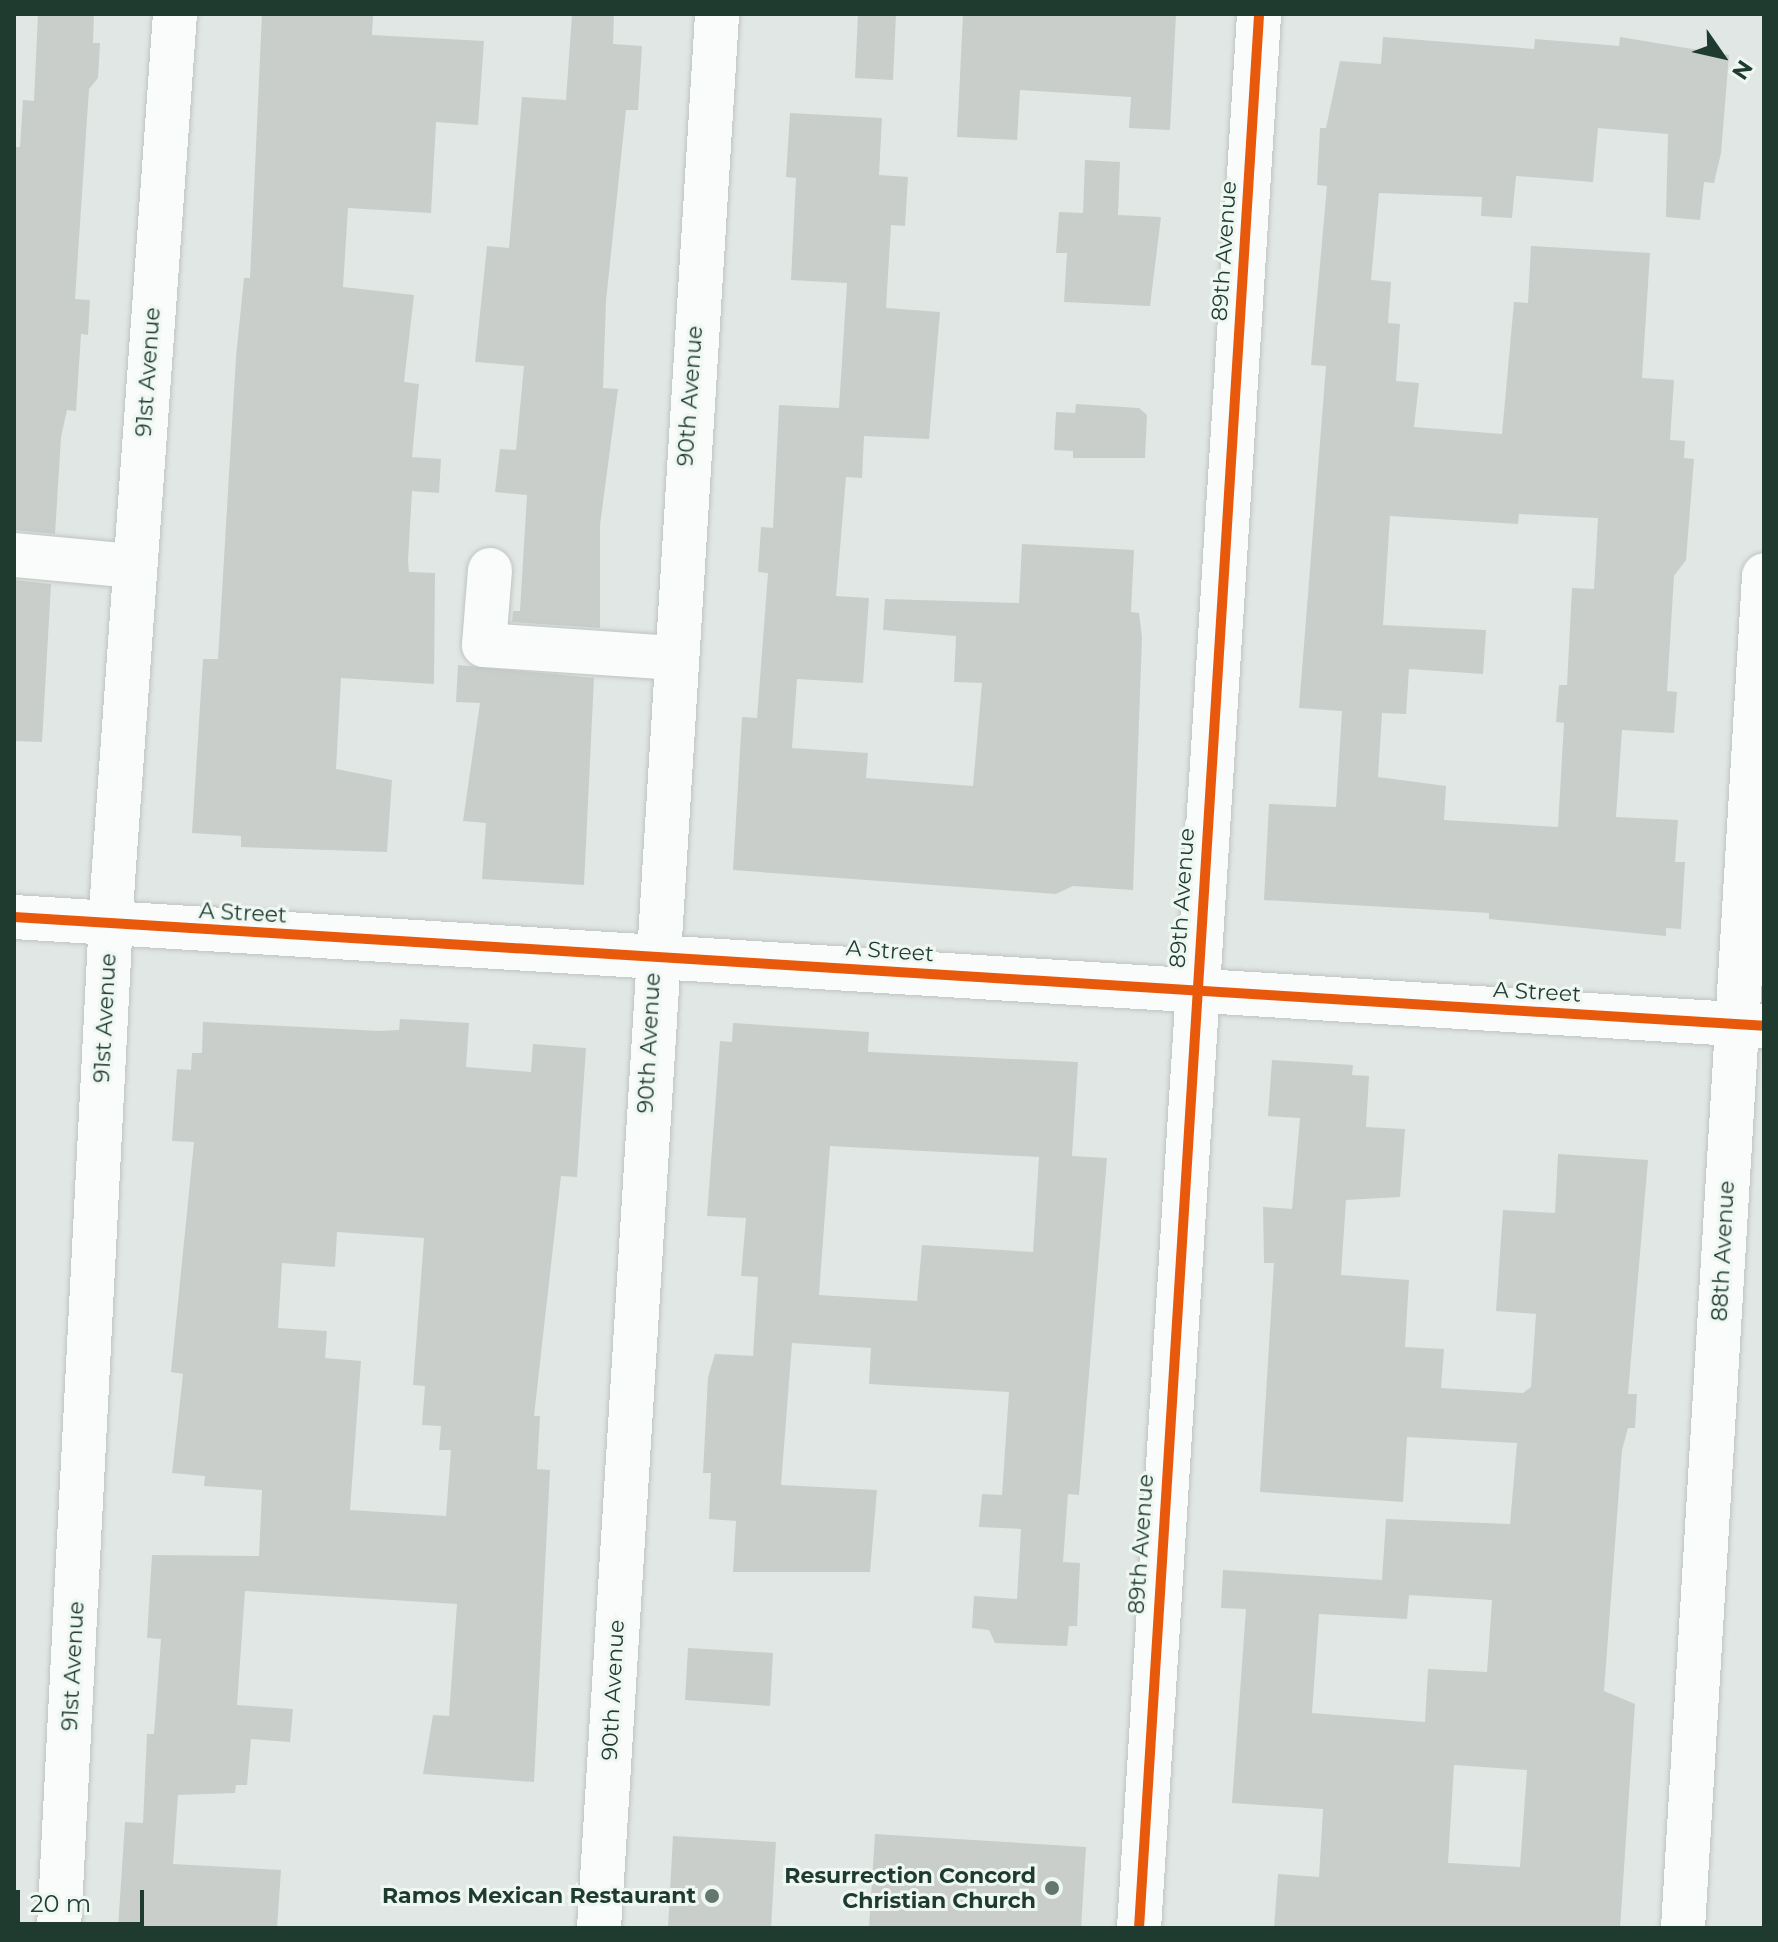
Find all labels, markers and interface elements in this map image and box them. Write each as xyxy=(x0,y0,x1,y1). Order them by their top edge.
north arrow xyxy=(1682,16,1762,96)
text: N xyxy=(1726,55,1758,85)
street label: 89th Avenue xyxy=(1206,180,1242,322)
street label: 91st Avenue xyxy=(130,306,166,438)
street label: 90th Avenue xyxy=(672,325,708,467)
street label: 89th Avenue xyxy=(1164,827,1200,969)
street label: A Street xyxy=(198,898,288,928)
street label: A Street xyxy=(845,935,935,967)
street label: 91st Avenue xyxy=(88,952,122,1084)
street label: 90th Avenue xyxy=(632,972,666,1114)
street label: A Street xyxy=(1492,977,1582,1007)
street label: 88th Avenue xyxy=(1706,1180,1740,1322)
street label: 89th Avenue xyxy=(1123,1473,1159,1615)
street label: 91st Avenue xyxy=(56,1600,90,1732)
street label: 90th Avenue xyxy=(596,1619,630,1761)
place label: Resurrection Concord Christian Church xyxy=(784,1862,1036,1914)
scale bar xyxy=(20,1874,148,1924)
marker: Resurrection Concord Christian Church xyxy=(1043,1879,1061,1897)
place label: Ramos Mexican Restaurant xyxy=(382,1883,696,1909)
marker: Ramos Mexican Restaurant xyxy=(703,1887,721,1905)
text: 20 m xyxy=(30,1889,91,1918)

